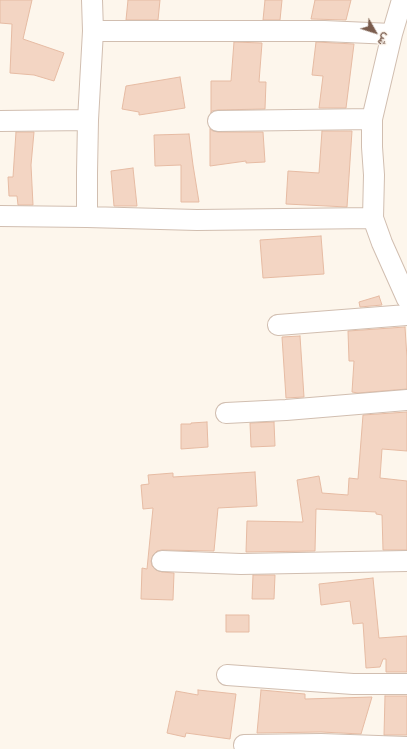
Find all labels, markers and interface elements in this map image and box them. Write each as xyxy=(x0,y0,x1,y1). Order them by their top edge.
north arrow xyxy=(355,12,395,52)
text: ش xyxy=(375,30,394,49)

